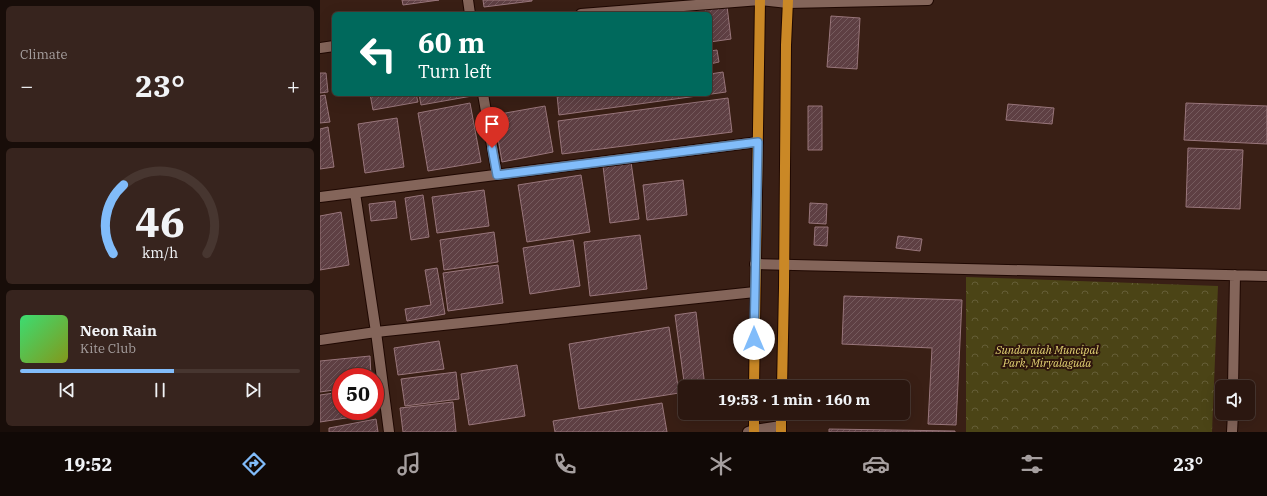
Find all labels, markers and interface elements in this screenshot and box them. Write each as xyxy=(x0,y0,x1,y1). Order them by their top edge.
text: 60 m xyxy=(418,24,485,61)
icon: left xyxy=(352,28,404,80)
text: Climate xyxy=(20,46,67,63)
text: Turn left xyxy=(418,60,492,83)
text: 23° xyxy=(135,66,185,105)
text: − xyxy=(20,71,33,100)
text: + xyxy=(287,71,300,100)
pin xyxy=(475,107,509,148)
icon: arrive xyxy=(481,113,503,135)
text: 46 xyxy=(135,194,185,248)
text: km/h xyxy=(142,243,178,262)
position arrow xyxy=(733,318,775,360)
text: Neon Rain xyxy=(80,321,157,340)
text: Kite Club xyxy=(80,340,136,357)
park label: Sundaraiah Muncipal Park, Miryalaguda xyxy=(995,343,1099,370)
speed limit sign: 50 xyxy=(332,368,384,420)
icon: previous xyxy=(56,379,78,401)
icon: pause xyxy=(149,379,171,401)
icon: next xyxy=(242,379,264,401)
map controls xyxy=(1215,380,1255,420)
button: sound xyxy=(1215,380,1255,420)
text: 19:53 · 1 min · 160 m xyxy=(718,390,870,409)
icon: directions xyxy=(240,450,268,478)
icon: music xyxy=(395,450,423,478)
icon: phone xyxy=(551,450,579,478)
icon: climate xyxy=(707,450,735,478)
icon: car xyxy=(862,450,890,478)
icon: filters xyxy=(1018,450,1046,478)
text: 19:52 xyxy=(64,453,112,476)
text: 23° xyxy=(1173,453,1203,476)

